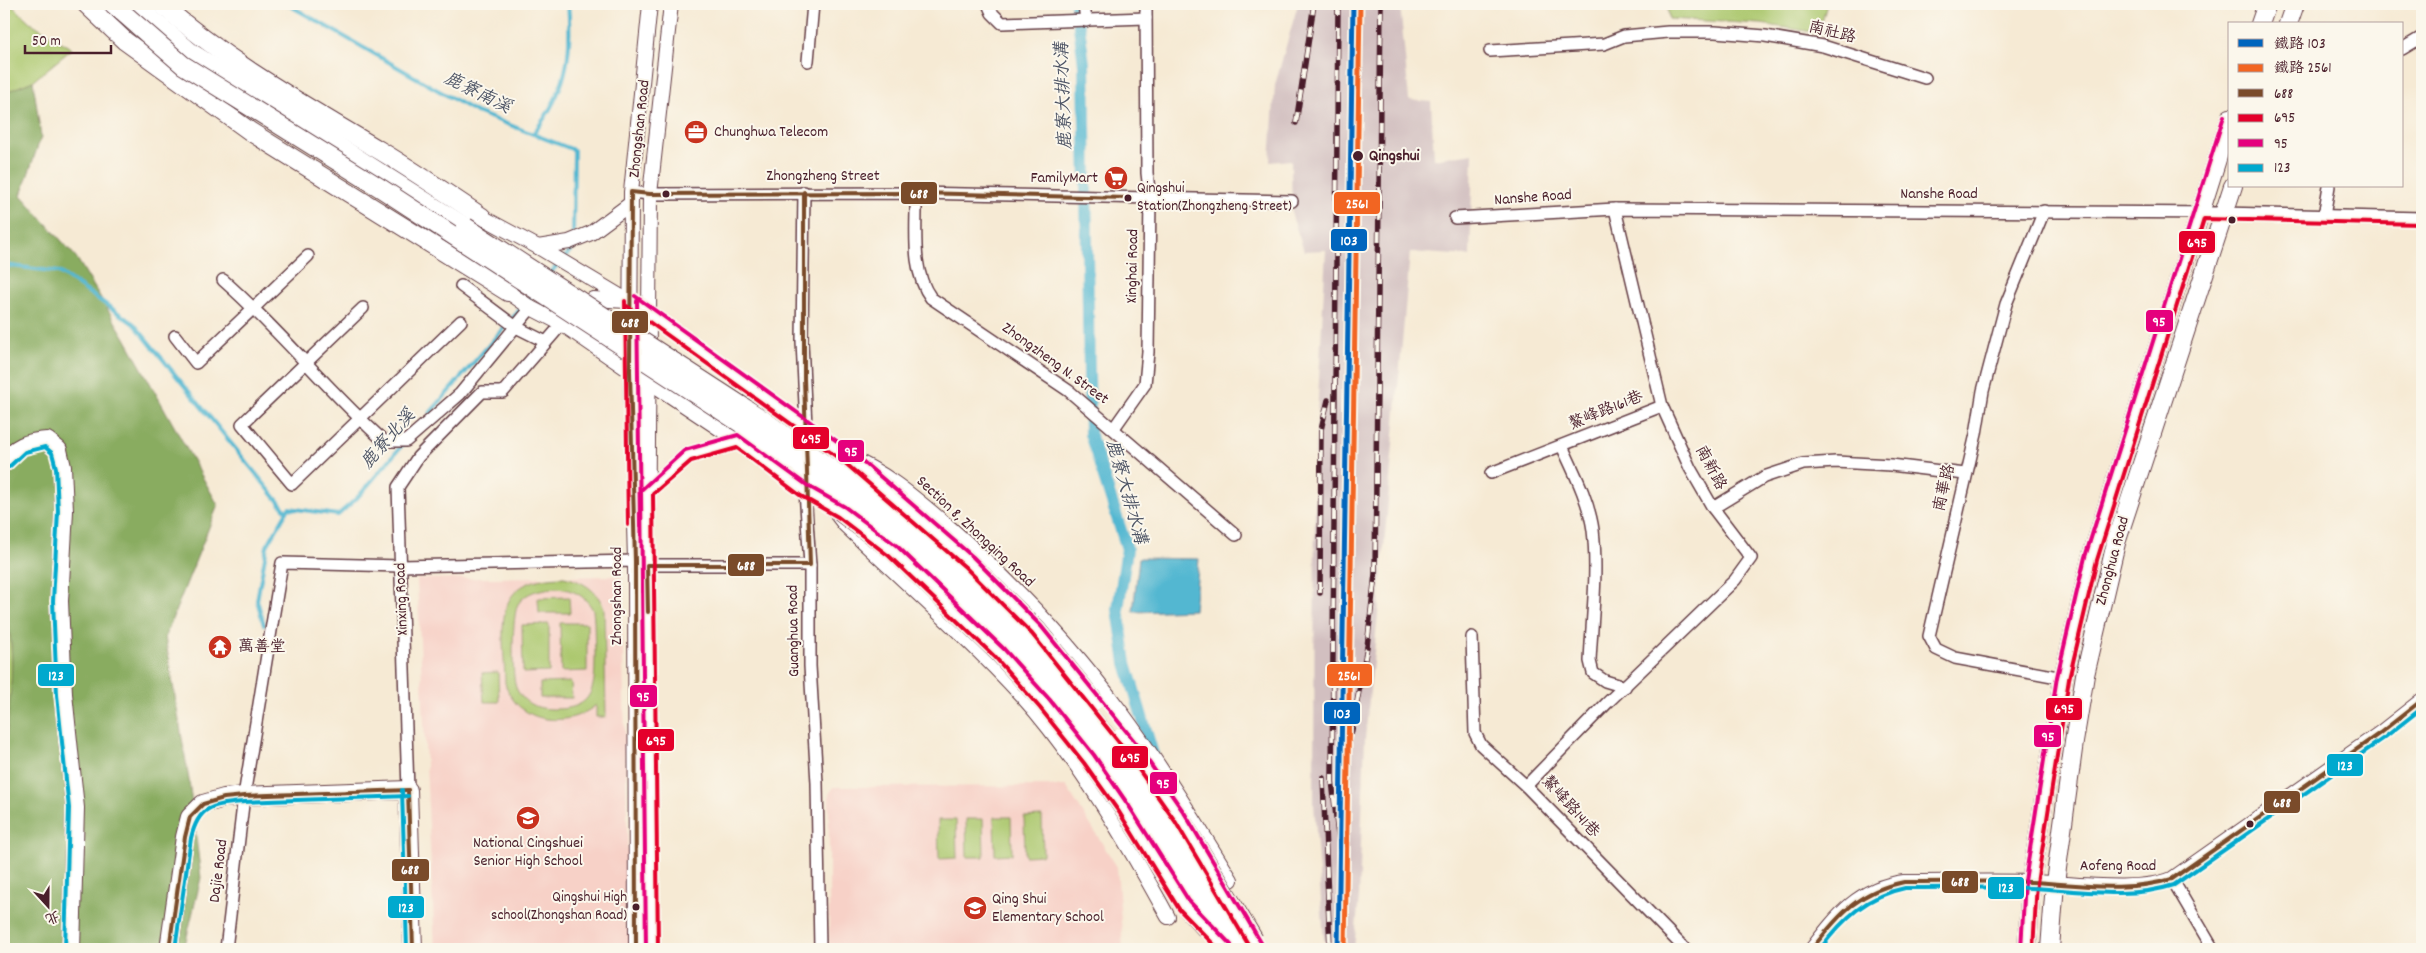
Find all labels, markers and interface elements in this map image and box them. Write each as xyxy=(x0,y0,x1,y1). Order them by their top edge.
street label: 南社路 xyxy=(1806,16,1858,50)
scale bar xyxy=(25,22,111,54)
legend xyxy=(2228,22,2404,188)
text: 50 m xyxy=(32,31,61,53)
text: 鐵路 103 xyxy=(2274,34,2326,56)
water label: 鹿寮大排水溝 xyxy=(1051,40,1079,150)
text: 鐵路 2561 xyxy=(2274,58,2332,80)
water label: 鹿寮南溪 xyxy=(439,67,516,121)
street label: Zhongshan Road xyxy=(623,79,657,179)
text: 688 xyxy=(2274,84,2293,106)
text: 695 xyxy=(2274,108,2295,130)
office icon: Chunghwa Telecom xyxy=(683,119,709,145)
place label: Chunghwa Telecom xyxy=(714,121,828,144)
text: 95 xyxy=(2274,134,2288,156)
place label: Qingshui xyxy=(1369,145,1420,168)
marker: Qingshui xyxy=(1351,149,1365,163)
text: 123 xyxy=(2274,158,2291,180)
street label: Zhongzheng Street xyxy=(766,165,880,188)
supermarket icon: FamilyMart xyxy=(1103,165,1129,191)
place label: FamilyMart xyxy=(1030,167,1098,190)
place label: Qingshui Station(Zhongzheng Street) xyxy=(1137,178,1292,218)
line badge: 688 xyxy=(900,181,938,205)
street label: Nanshe Road xyxy=(1900,183,1978,206)
street label: Nanshe Road xyxy=(1494,184,1572,212)
text: 688 xyxy=(910,185,928,205)
unlabelled marker xyxy=(661,189,671,199)
line badge: 2561 xyxy=(1333,191,1381,215)
marker: Qingshui Station(Zhongzheng Street) xyxy=(1123,193,1133,203)
text: 2561 xyxy=(1346,195,1368,215)
unlabelled marker xyxy=(2227,215,2237,225)
line badge: 103 xyxy=(1330,228,1368,252)
street label: Xinghai Road xyxy=(1121,229,1145,303)
line badge: 695 xyxy=(2178,230,2216,254)
text: 103 xyxy=(1341,232,1357,252)
text: 695 xyxy=(2187,234,2207,254)
line badge: 95 xyxy=(2145,309,2174,333)
line badge: 688 xyxy=(611,310,649,334)
text: 95 xyxy=(2153,313,2166,333)
text: 688 xyxy=(621,314,639,334)
street label: Zhongzheng N. Street xyxy=(997,317,1113,411)
street label: 鰲峰路161巷 xyxy=(1565,386,1647,436)
water label: 鹿寮北溪 xyxy=(356,404,423,475)
line badge: 695 xyxy=(792,426,830,450)
text: 695 xyxy=(801,430,821,450)
water label: 鹿寮大排水溝 xyxy=(1098,437,1152,549)
line badge: 95 xyxy=(837,439,865,463)
street label: 南新路 xyxy=(1689,441,1731,495)
text: 95 xyxy=(845,443,858,463)
street label: 南華路 xyxy=(1928,462,1962,514)
street label: Section 8, Zhongqing Road xyxy=(911,471,1039,593)
street label: Zhonghua Road xyxy=(2090,514,2136,608)
street label: Zhongshan Road xyxy=(606,547,629,645)
line badge: 688 xyxy=(727,553,765,577)
text: 688 xyxy=(737,557,755,577)
street label: Xinxing Road xyxy=(389,562,415,636)
street label: Guanghua Road xyxy=(782,585,806,677)
temple icon: 萬善堂 xyxy=(207,634,233,660)
place label: 萬善堂 xyxy=(238,636,286,659)
line badge: 123 xyxy=(37,663,75,687)
line badge: 2561 xyxy=(1326,663,1373,687)
text: 123 xyxy=(48,667,64,687)
text: 2561 xyxy=(1338,667,1360,687)
line badge: 95 xyxy=(629,684,658,708)
text: 95 xyxy=(637,688,650,708)
line badge: 695 xyxy=(2045,697,2083,721)
text: 695 xyxy=(2054,700,2074,720)
line badge: 103 xyxy=(1323,701,1361,725)
text: 103 xyxy=(1334,705,1350,725)
line badge: 95 xyxy=(2033,724,2062,748)
line badge: 695 xyxy=(637,728,675,752)
text: 95 xyxy=(2042,728,2055,748)
text: 695 xyxy=(646,732,666,752)
line badge: 695 xyxy=(1111,745,1149,769)
text: 695 xyxy=(1120,749,1140,769)
line badge: 123 xyxy=(2326,753,2364,777)
text: 123 xyxy=(2337,757,2353,777)
street label: 鰲峰路141巷 xyxy=(1535,770,1605,844)
line badge: 95 xyxy=(1149,771,1178,795)
text: 95 xyxy=(1157,775,1170,795)
line badge: 688 xyxy=(2263,790,2301,814)
text: 688 xyxy=(2273,794,2291,814)
school or university icon: National Cingshuei Senior High School xyxy=(515,805,541,831)
unlabelled marker xyxy=(2245,819,2255,829)
place label: National Cingshuei Senior High School xyxy=(473,832,583,873)
street label: Dajie Road xyxy=(204,838,234,904)
street label: Aofeng Road xyxy=(2080,855,2156,878)
line badge: 688 xyxy=(391,858,430,882)
text: 688 xyxy=(401,861,419,881)
line badge: 688 xyxy=(1941,870,1979,894)
text: 688 xyxy=(1951,873,1969,893)
line badge: 123 xyxy=(1987,876,2025,900)
text: 123 xyxy=(1998,879,2014,899)
north arrow xyxy=(22,880,72,930)
place label: Qingshui High school(Zhongshan Road) xyxy=(491,887,627,927)
place label: Qing Shui Elementary School xyxy=(992,888,1104,929)
line badge: 123 xyxy=(387,895,425,919)
school or university icon: Qing Shui Elementary School xyxy=(962,895,988,921)
text: 123 xyxy=(398,899,414,919)
marker: Qingshui High school(Zhongshan Road) xyxy=(631,902,641,912)
text: 北 xyxy=(42,904,62,928)

